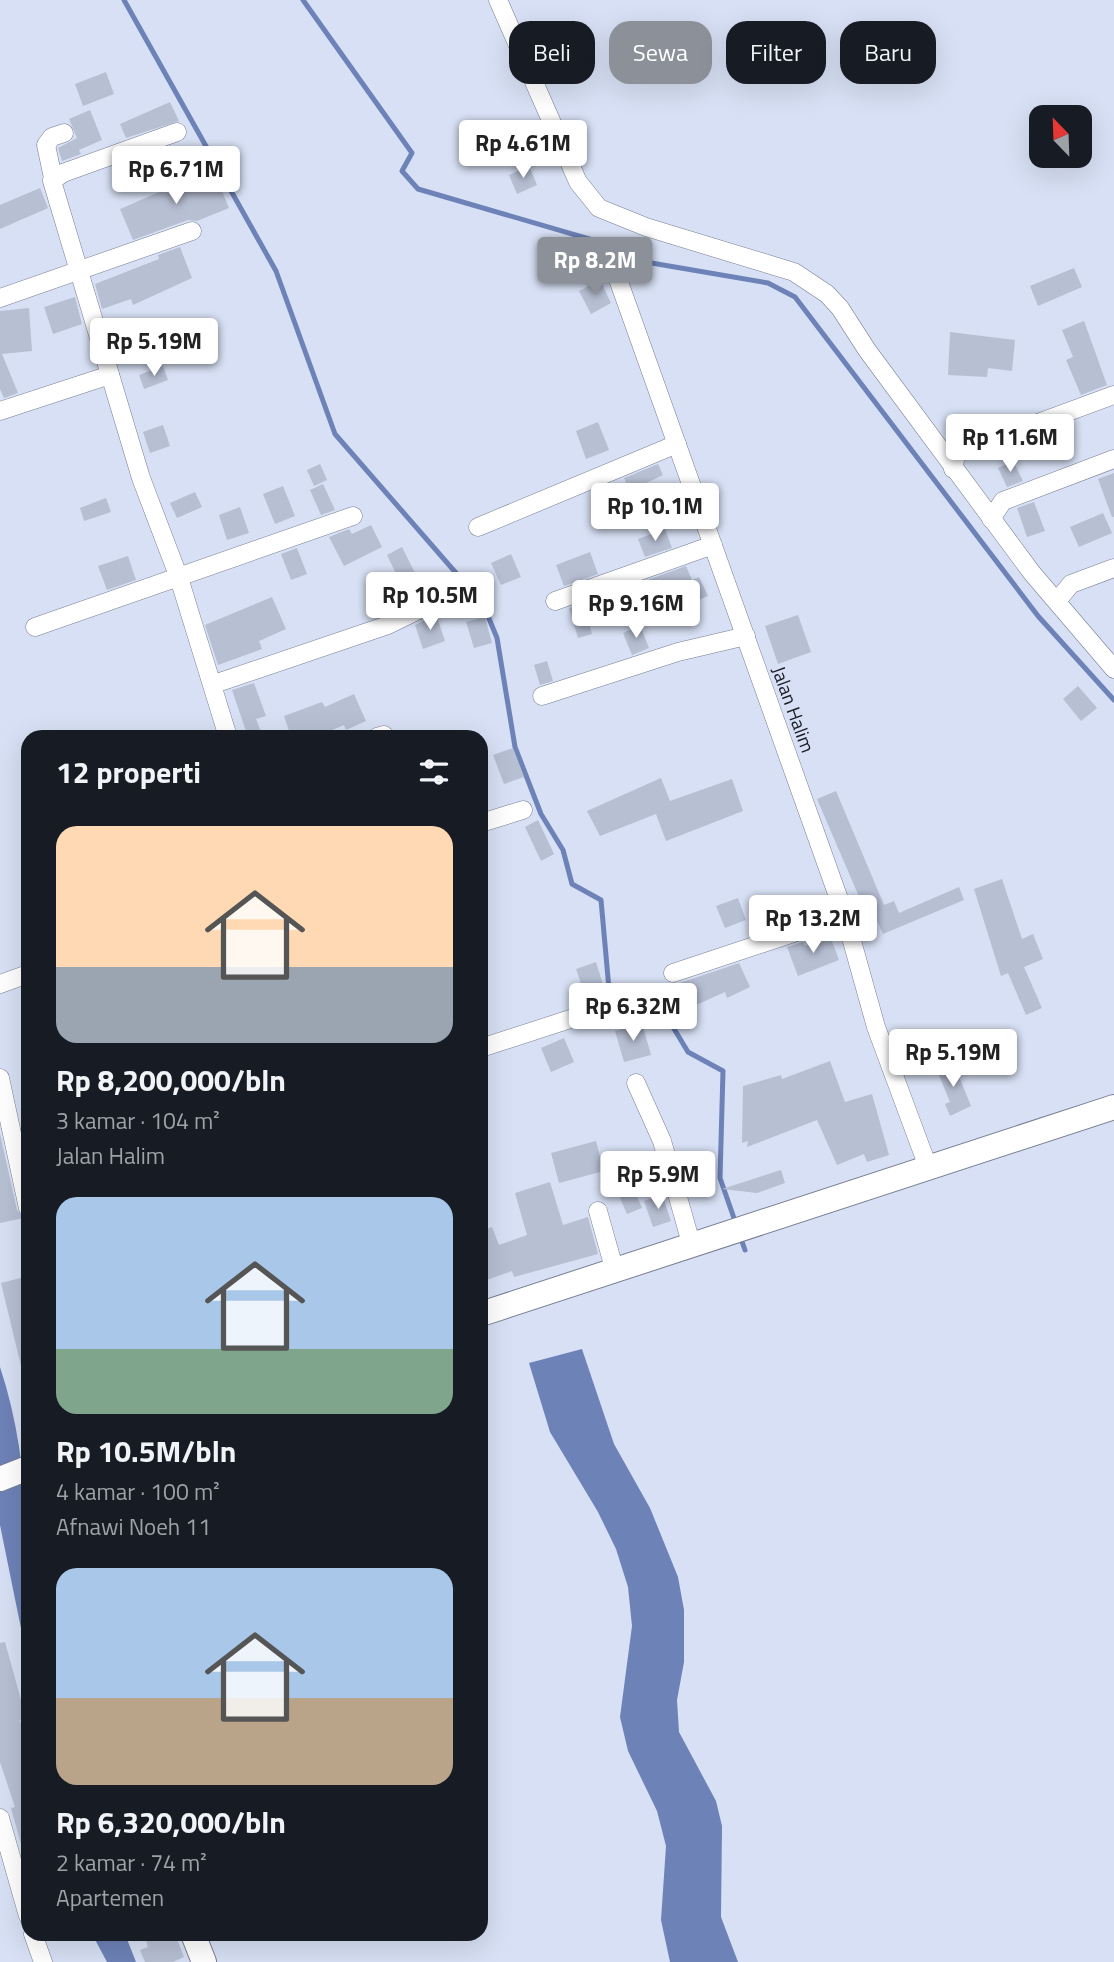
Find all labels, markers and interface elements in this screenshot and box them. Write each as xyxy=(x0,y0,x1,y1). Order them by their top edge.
chip: Beli xyxy=(509,21,595,84)
chip: Sewa xyxy=(609,21,712,84)
chip: Filter xyxy=(726,21,826,84)
chip: Baru xyxy=(840,21,936,84)
north arrow xyxy=(1029,105,1092,168)
map controls xyxy=(1029,105,1092,168)
pin: Rp 4.61M xyxy=(451,120,595,180)
text: Rp 4.61M xyxy=(475,125,571,160)
pin: Rp 6.71M xyxy=(104,146,248,206)
text: Rp 6.71M xyxy=(128,151,224,186)
pin: Rp 8.2M xyxy=(530,238,660,297)
text: Rp 8.2M xyxy=(553,242,637,277)
pin: Rp 5.19M xyxy=(82,318,226,378)
text: Rp 5.19M xyxy=(106,323,202,358)
pin: Rp 11.6M xyxy=(938,414,1082,474)
text: Rp 11.6M xyxy=(962,419,1058,454)
pin: Rp 10.1M xyxy=(583,484,727,543)
text: Rp 10.1M xyxy=(607,488,703,523)
pin: Rp 10.5M xyxy=(358,572,502,632)
text: Rp 10.5M xyxy=(382,577,478,612)
pin: Rp 9.16M xyxy=(564,580,708,640)
text: Rp 9.16M xyxy=(588,585,684,620)
street label: Jalan Halim xyxy=(765,662,823,756)
text: 12 properti xyxy=(56,749,201,795)
icon: filters xyxy=(415,753,453,791)
icon: home xyxy=(192,872,318,998)
pin: Rp 13.2M xyxy=(741,895,885,955)
text: Rp 13.2M xyxy=(765,900,861,935)
pin: Rp 6.32M xyxy=(561,984,705,1043)
text: Rp 6.32M xyxy=(585,988,681,1023)
pin: Rp 5.19M xyxy=(881,1030,1025,1089)
text: Rp 5.19M xyxy=(905,1034,1001,1069)
text: Rp 8,200,000/bln xyxy=(56,1057,286,1103)
text: 3 kamar · 104 m² xyxy=(56,1103,220,1138)
text: Jalan Halim xyxy=(56,1138,165,1173)
pin: Rp 5.9M xyxy=(593,1152,723,1211)
text: Rp 5.9M xyxy=(616,1156,700,1191)
icon: home xyxy=(192,1243,318,1369)
text: Rp 10.5M/bln xyxy=(56,1428,236,1474)
text: 4 kamar · 100 m² xyxy=(56,1474,220,1509)
text: Afnawi Noeh 11 xyxy=(56,1509,211,1544)
icon: home xyxy=(192,1614,318,1740)
text: Rp 6,320,000/bln xyxy=(56,1799,286,1845)
text: 2 kamar · 74 m² xyxy=(56,1845,207,1880)
text: Apartemen xyxy=(56,1880,164,1915)

